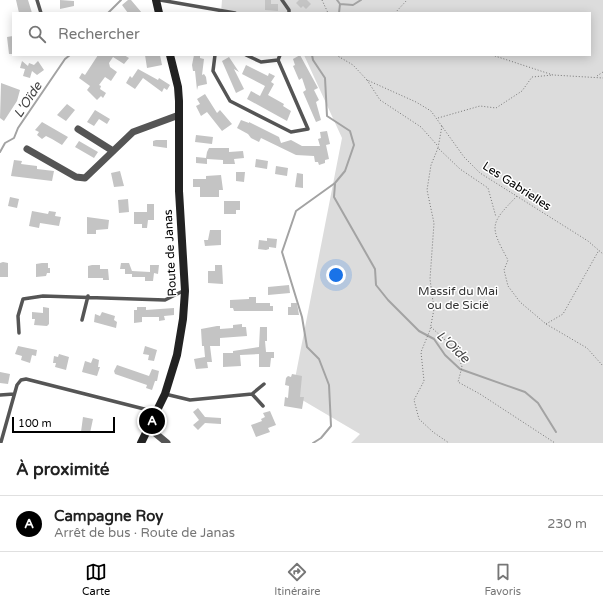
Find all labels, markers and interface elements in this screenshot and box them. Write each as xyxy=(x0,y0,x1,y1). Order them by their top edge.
search box xyxy=(12,12,591,56)
icon: search xyxy=(26,23,48,45)
text: Rechercher xyxy=(58,25,140,43)
water label: L'Oïde xyxy=(11,79,46,121)
street label: Les Gabrielles xyxy=(480,159,554,213)
street label: Route de Janas xyxy=(161,209,179,297)
your location xyxy=(326,265,346,285)
park label: Massif du Mai ou de Sicié xyxy=(418,284,498,312)
water label: L'Oïde xyxy=(433,328,473,367)
pin: A xyxy=(139,406,165,436)
scale bar xyxy=(12,415,115,434)
text: 100 m xyxy=(18,417,52,430)
text: À proximité xyxy=(16,459,109,480)
text: Campagne Roy xyxy=(54,507,163,525)
text: A xyxy=(24,516,34,532)
text: 230 m xyxy=(547,516,587,532)
text: Arrêt de bus · Route de Janas xyxy=(54,525,235,541)
tab: Carte xyxy=(82,561,110,598)
tab: Itinéraire xyxy=(274,561,321,598)
tab: Favoris xyxy=(484,561,521,598)

